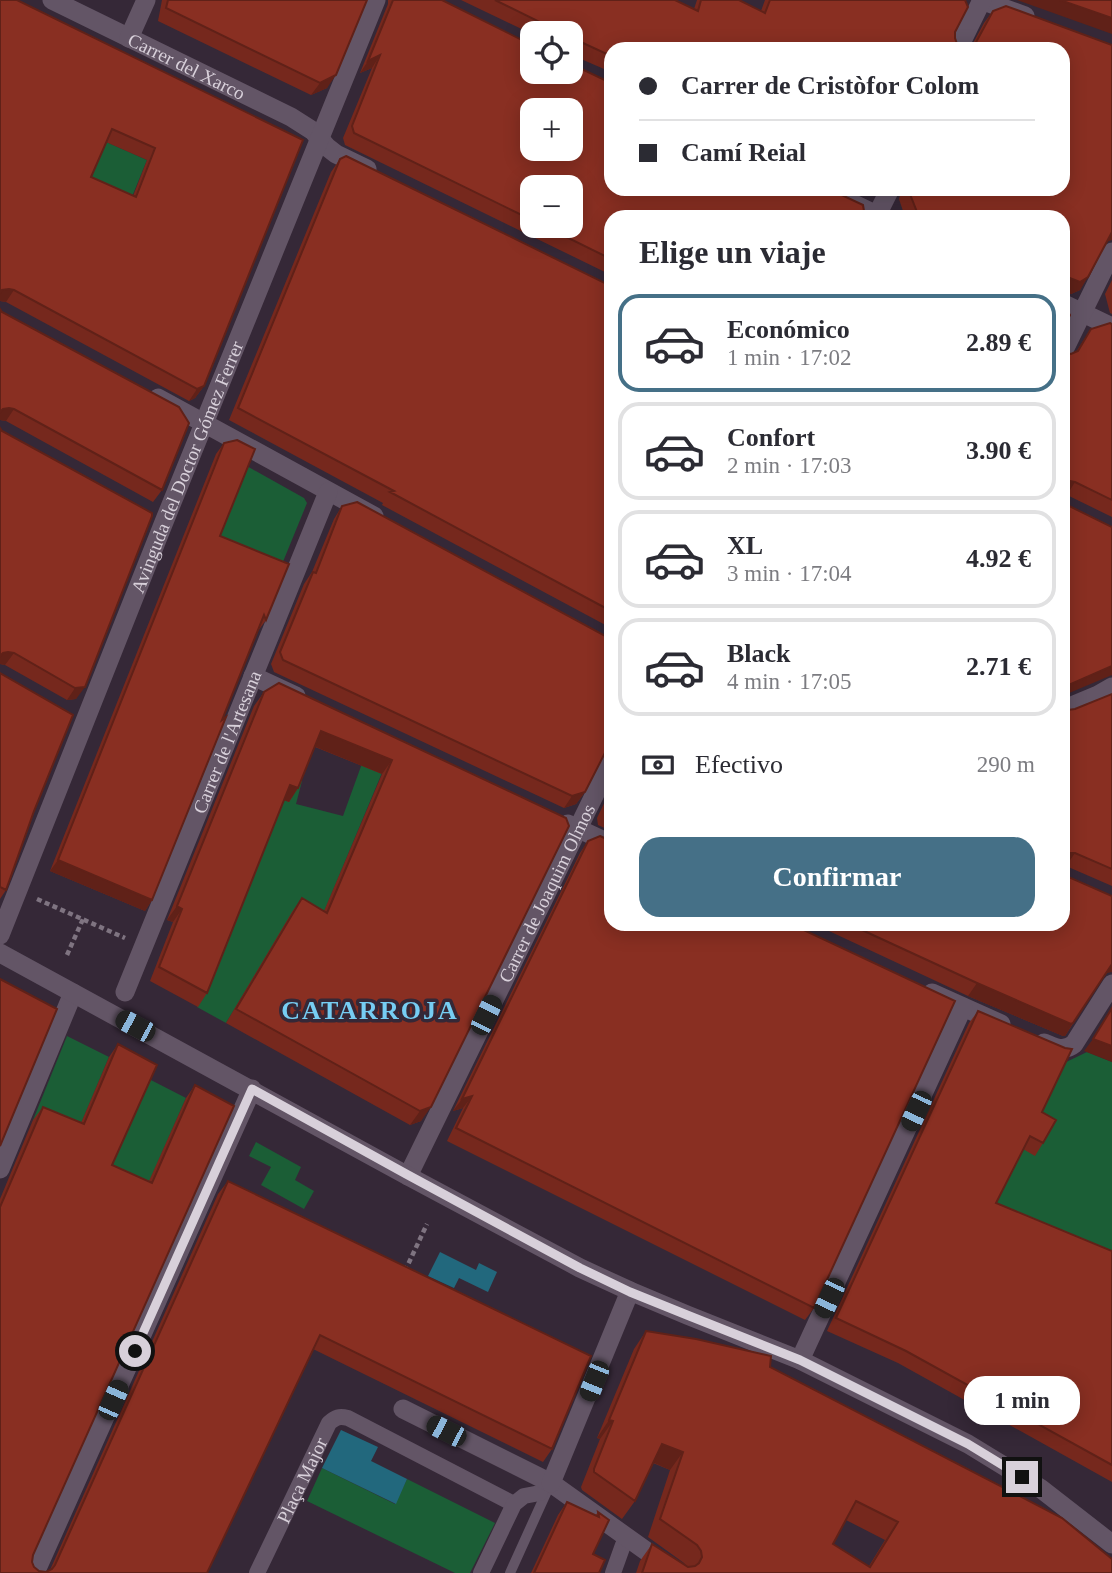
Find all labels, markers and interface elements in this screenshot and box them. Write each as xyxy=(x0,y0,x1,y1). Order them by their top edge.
map controls xyxy=(520,21,583,238)
button: locate xyxy=(520,21,583,84)
street label: Carrer del Xarco xyxy=(125,29,248,104)
text: Carrer de Cristòfor Colom xyxy=(681,71,979,100)
button: + xyxy=(520,98,583,161)
text: Camí Reial xyxy=(681,138,806,167)
button: − xyxy=(520,175,583,238)
text: Elige un viaje xyxy=(639,234,826,270)
icon: car xyxy=(643,312,706,375)
text: Económico xyxy=(727,315,850,344)
text: 2.89 € xyxy=(966,328,1031,357)
street label: Avinguda del Doctor Gómez Ferrer xyxy=(127,337,248,596)
text: 1 min · 17:02 xyxy=(727,345,852,370)
icon: car xyxy=(643,420,706,483)
text: Confort xyxy=(727,423,815,452)
text: 3.90 € xyxy=(966,436,1031,465)
text: 2 min · 17:03 xyxy=(727,453,852,478)
icon: car xyxy=(643,528,706,591)
text: XL xyxy=(727,531,763,560)
text: 4.92 € xyxy=(966,544,1031,573)
text: 3 min · 17:04 xyxy=(727,561,852,586)
icon: car xyxy=(643,636,706,699)
text: Black xyxy=(727,639,791,668)
text: 2.71 € xyxy=(966,652,1031,681)
street label: Carrer de l'Artesana xyxy=(189,667,266,817)
text: 4 min · 17:05 xyxy=(727,669,852,694)
icon: cash xyxy=(639,746,677,784)
text: Efectivo xyxy=(695,750,783,779)
text: 290 m xyxy=(977,752,1035,777)
street label: Carrer de Joaquim Olmos xyxy=(494,801,599,986)
button: Confirmar xyxy=(639,837,1035,917)
car xyxy=(468,992,505,1038)
district label: CATARROJA xyxy=(281,996,459,1025)
car xyxy=(112,1007,159,1045)
car xyxy=(898,1088,935,1134)
car xyxy=(811,1275,848,1321)
route start xyxy=(119,1335,151,1367)
car xyxy=(577,1358,612,1404)
callout: 1 min xyxy=(964,1376,1080,1424)
car xyxy=(95,1377,132,1423)
text: 1 min xyxy=(994,1388,1050,1413)
car xyxy=(423,1412,470,1450)
street label: Plaça Major xyxy=(273,1434,332,1527)
route end xyxy=(1006,1461,1038,1493)

